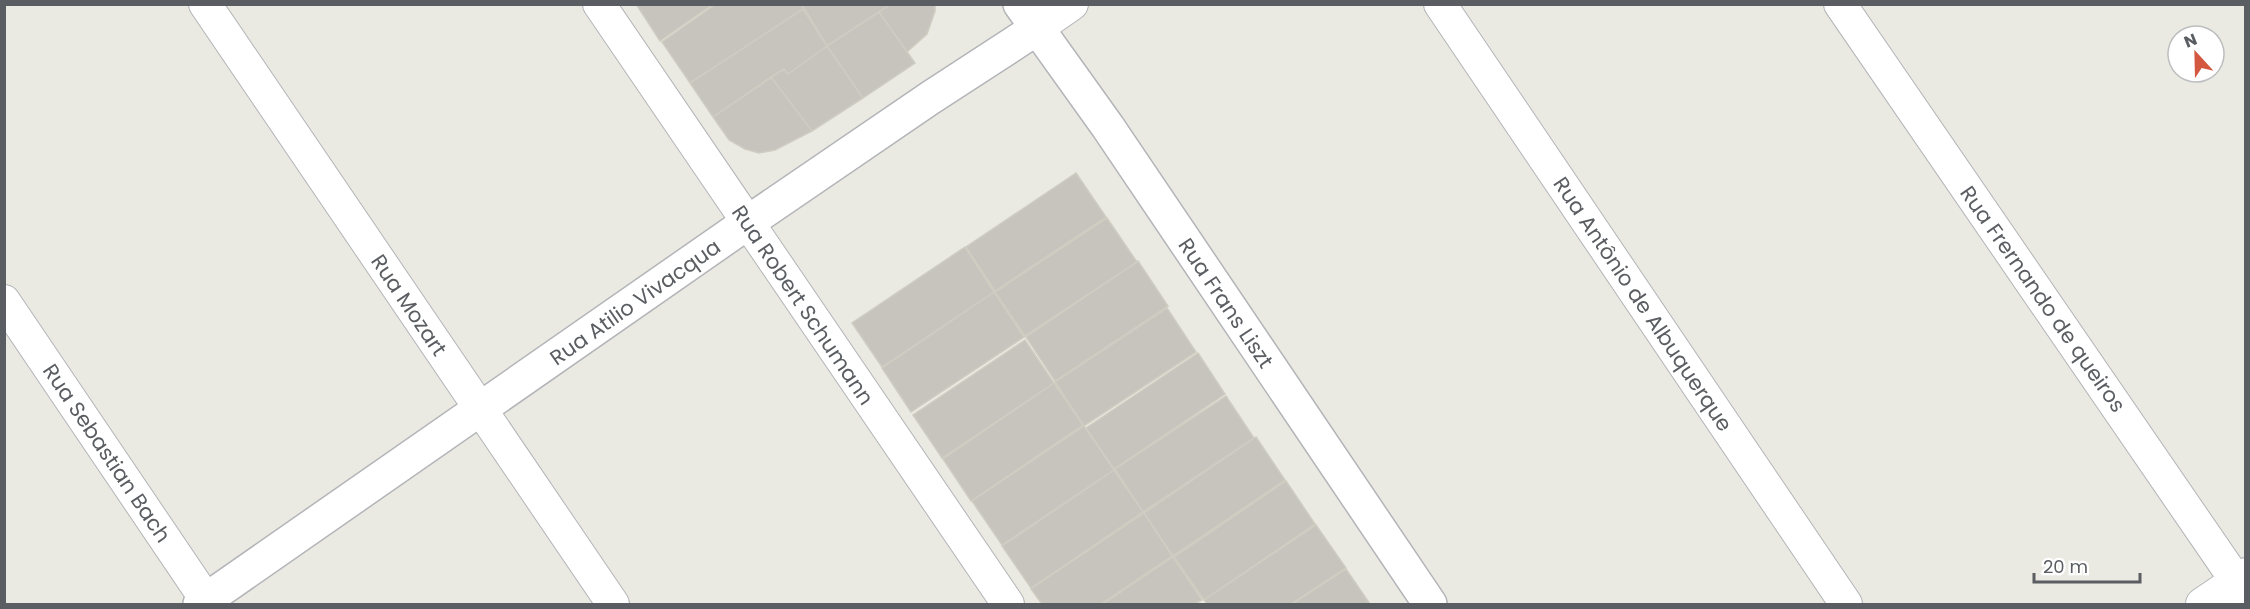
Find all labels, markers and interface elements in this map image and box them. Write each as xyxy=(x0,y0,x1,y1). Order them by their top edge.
north arrow xyxy=(2166,24,2226,84)
text: N xyxy=(2181,28,2200,53)
street label: Rua Antônio de Albuquerque xyxy=(1547,171,1739,437)
street label: Rua Frernando de queiros xyxy=(1954,180,2132,418)
street label: Rua Robert Schumann xyxy=(725,199,881,411)
street label: Rua Atilio Vivacqua xyxy=(544,232,726,372)
street label: Rua Frans Liszt xyxy=(1172,232,1280,374)
street label: Rua Mozart xyxy=(364,248,454,362)
street label: Rua Sebastian Bach xyxy=(36,358,178,548)
scale bar xyxy=(2034,546,2140,584)
text: 20 m xyxy=(2043,554,2088,579)

